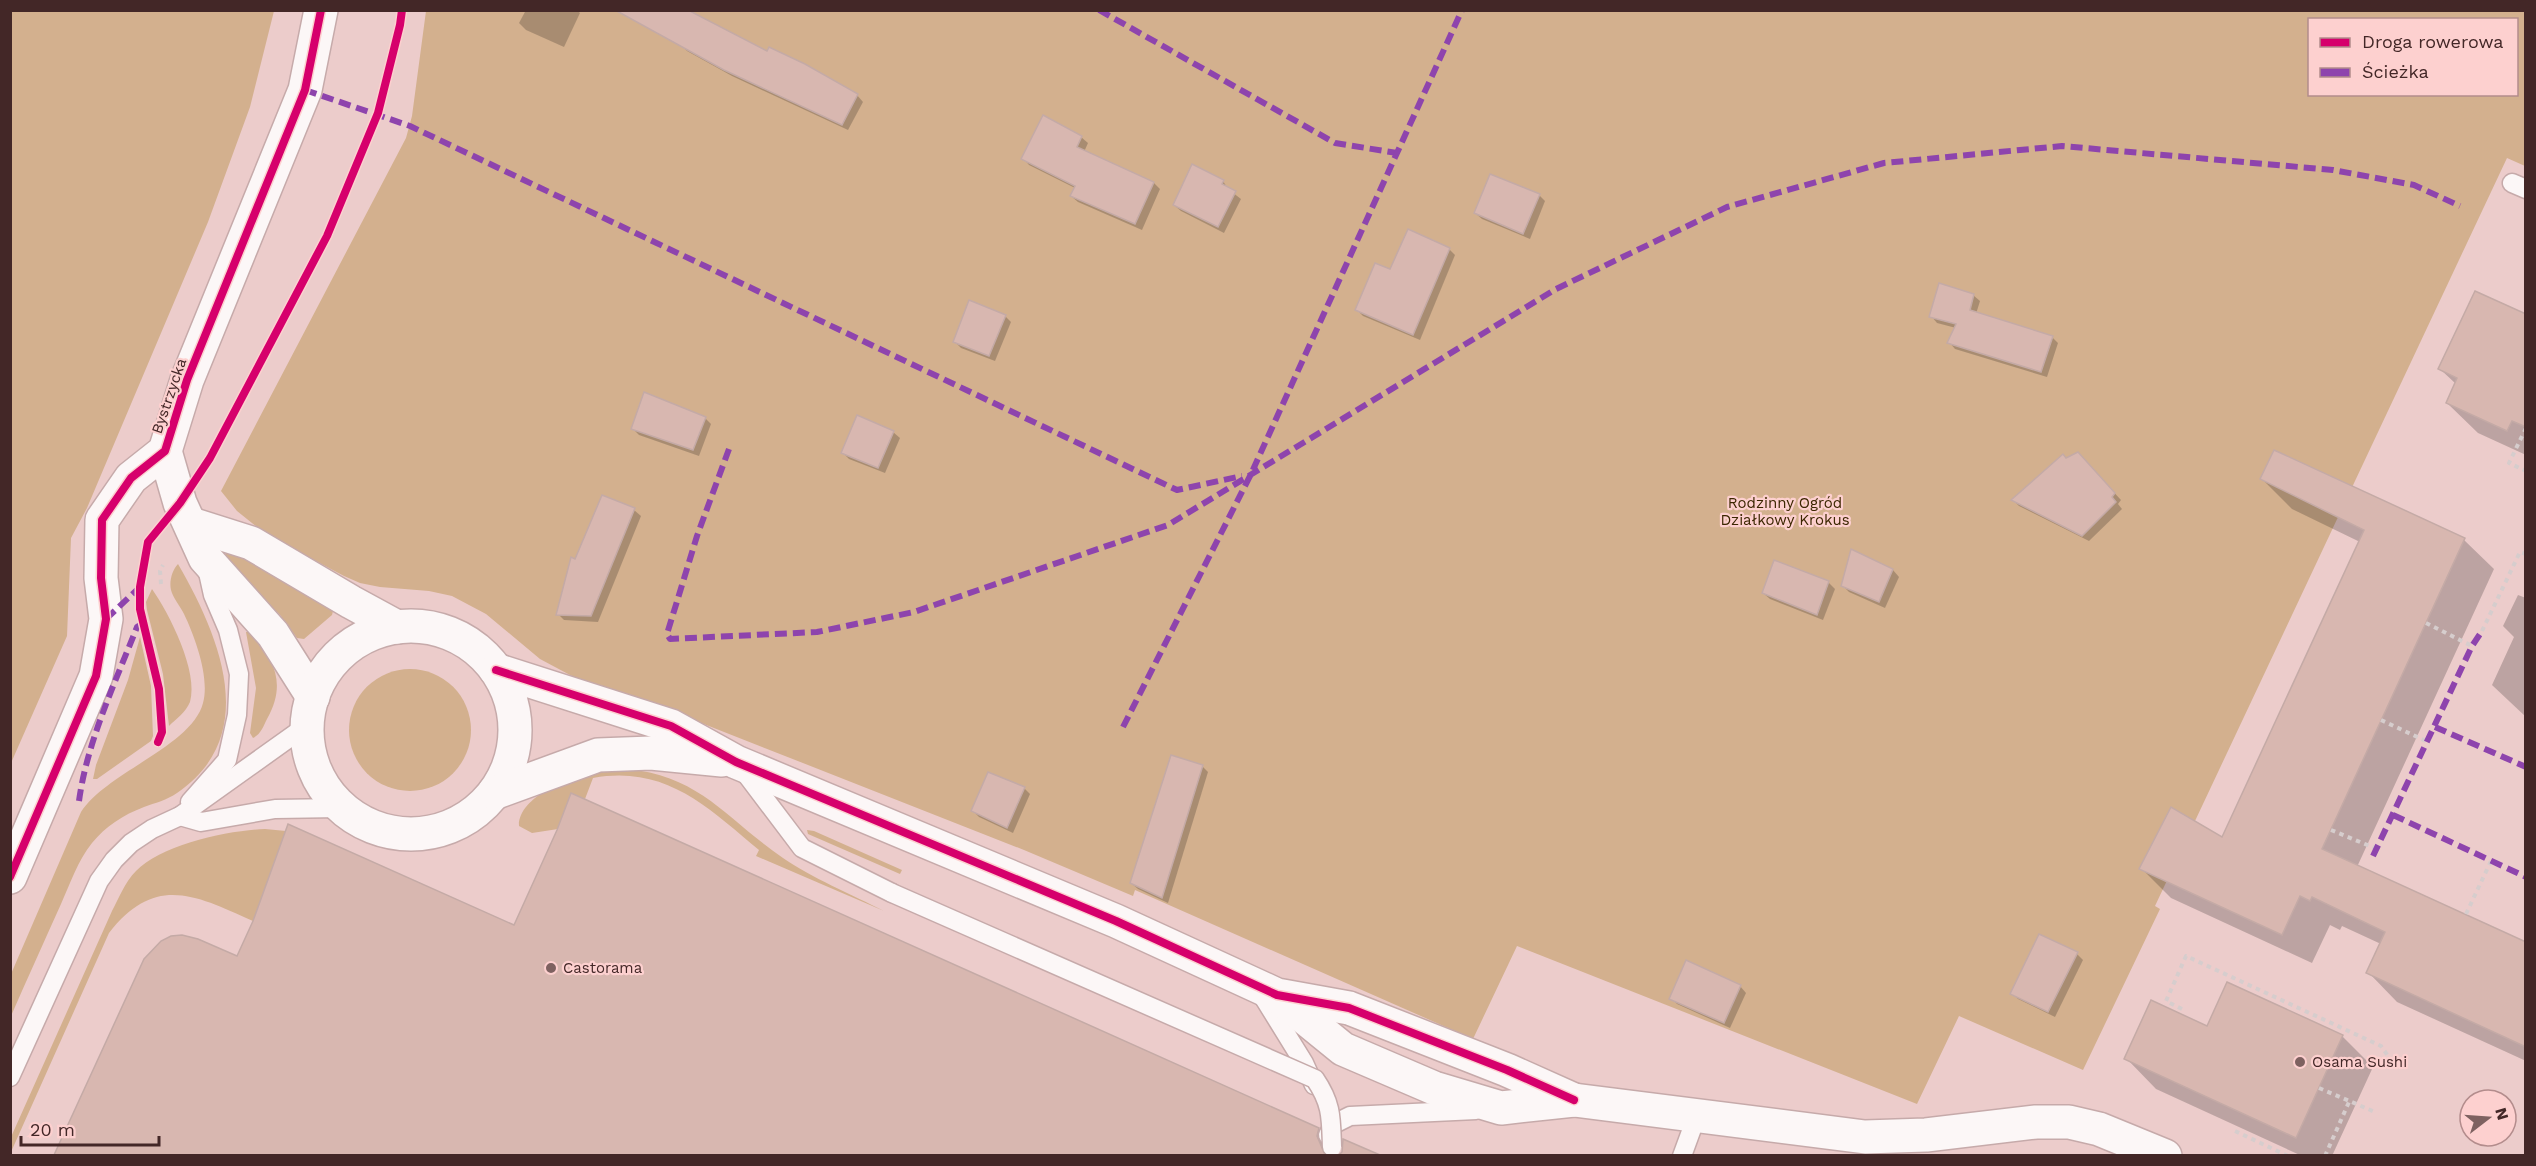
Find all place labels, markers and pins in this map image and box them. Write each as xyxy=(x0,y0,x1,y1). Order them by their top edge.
place label: Castorama xyxy=(563,959,643,977)
marker: Castorama xyxy=(544,961,558,975)
place label: Osama Sushi xyxy=(2312,1053,2407,1071)
marker: Osama Sushi xyxy=(2293,1055,2307,1069)

